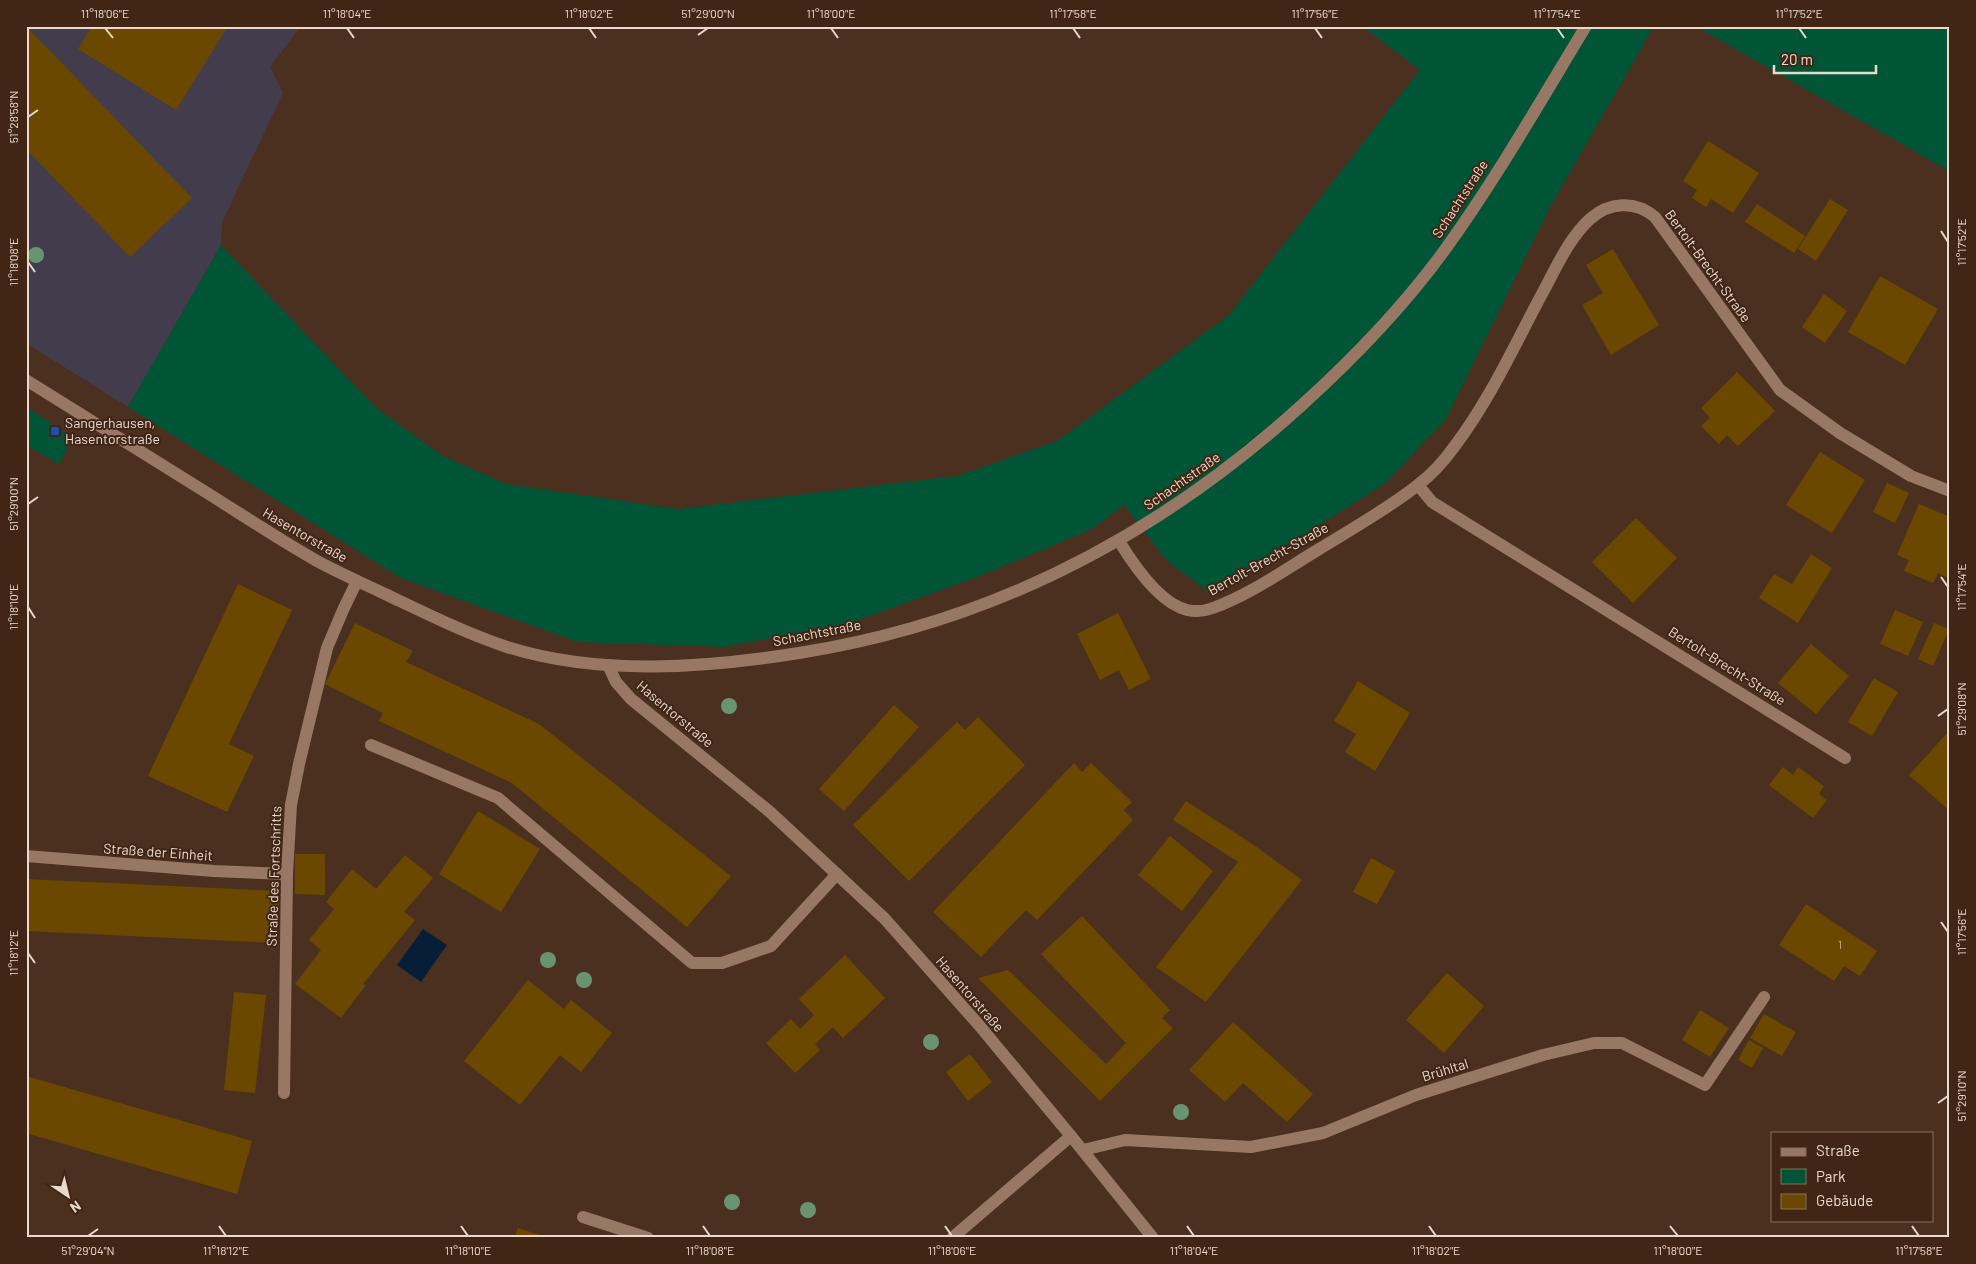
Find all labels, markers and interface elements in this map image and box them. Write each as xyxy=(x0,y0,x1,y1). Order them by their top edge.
text: 11°18'06"E xyxy=(81,6,129,20)
text: 11°18'04"E xyxy=(323,6,371,20)
text: 11°18'02"E xyxy=(565,6,613,20)
text: 51°29'00"N xyxy=(681,6,735,20)
text: 11°18'00"E xyxy=(806,6,856,20)
text: 11°17'58"E xyxy=(1049,6,1097,20)
text: 11°17'56"E xyxy=(1291,6,1339,20)
text: 11°17'54"E xyxy=(1533,6,1581,20)
text: 11°17'52"E xyxy=(1775,6,1823,20)
scale bar xyxy=(1774,42,1876,74)
text: 20 m xyxy=(1781,50,1813,68)
text: 51°28'58"N xyxy=(6,91,20,143)
street label: Schachtstraße xyxy=(1428,157,1491,241)
street label: Bertolt-Brecht-Straße xyxy=(1662,206,1755,325)
text: 11°17'52"E xyxy=(1954,218,1968,266)
text: 11°18'08"E xyxy=(6,238,20,286)
place label: Sangerhausen, Hasentorstraße xyxy=(65,414,160,447)
marker: Sangerhausen, Hasentorstraße xyxy=(49,425,61,437)
street label: Schachtstraße xyxy=(1140,448,1223,513)
text: 51°29'00"N xyxy=(6,477,20,531)
street label: Hasentorstraße xyxy=(260,503,351,566)
street label: Bertolt-Brecht-Straße xyxy=(1205,518,1331,599)
text: 11°17'54"E xyxy=(1954,563,1968,611)
text: 11°18'10"E xyxy=(6,584,20,630)
street label: Schachtstraße xyxy=(771,616,862,649)
street label: Bertolt-Brecht-Straße xyxy=(1666,623,1789,709)
street label: Hasentorstraße xyxy=(634,677,717,751)
text: 51°29'08"N xyxy=(1954,682,1968,736)
street label: Straße des Fortschritts xyxy=(263,805,284,947)
street label: Straße der Einheit xyxy=(103,839,213,864)
text: 11°17'56"E xyxy=(1954,908,1968,956)
text: 11°18'12"E xyxy=(6,930,20,976)
house number: 1 xyxy=(1838,938,1842,951)
street label: Hasentorstraße xyxy=(933,952,1008,1035)
street label: Brühltal xyxy=(1420,1054,1470,1085)
text: 51°29'10"N xyxy=(1954,1070,1968,1122)
legend xyxy=(1771,1132,1934,1222)
text: Straße xyxy=(1816,1141,1860,1159)
text: Park xyxy=(1816,1167,1846,1185)
north arrow xyxy=(42,1172,92,1222)
text: Gebäude xyxy=(1816,1191,1873,1209)
text: N xyxy=(67,1197,84,1217)
text: 51°29'04"N xyxy=(61,1243,115,1257)
text: 11°18'12"E xyxy=(203,1243,249,1257)
text: 11°18'10"E xyxy=(445,1243,491,1257)
text: 11°18'08"E xyxy=(686,1243,734,1257)
text: 11°18'06"E xyxy=(928,1243,976,1257)
text: 11°18'04"E xyxy=(1170,1243,1218,1257)
text: 11°18'02"E xyxy=(1412,1243,1460,1257)
text: 11°18'00"E xyxy=(1653,1243,1703,1257)
text: 11°17'58"E xyxy=(1895,1243,1943,1257)

